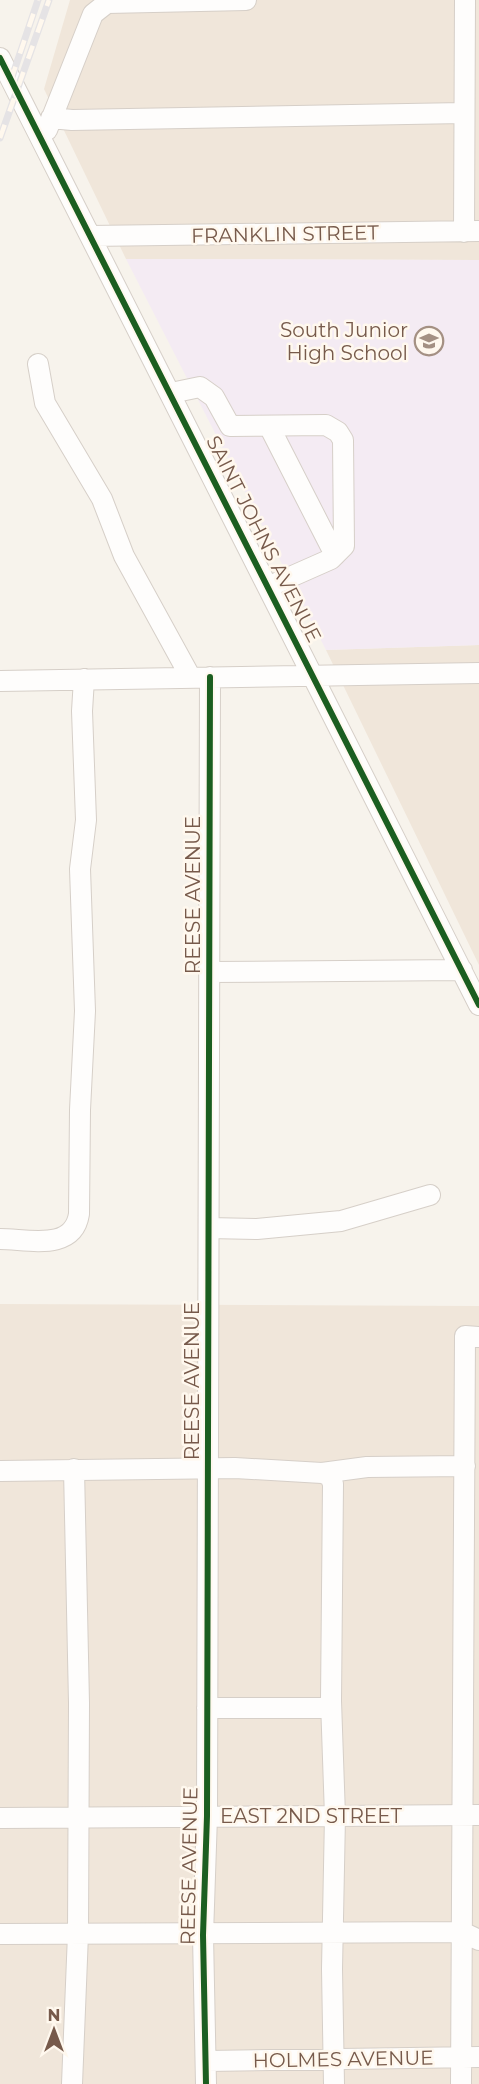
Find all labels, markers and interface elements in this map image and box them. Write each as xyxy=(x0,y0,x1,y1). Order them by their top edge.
street label: FRANKLIN STREET xyxy=(191,220,379,248)
place label: South Junior High School xyxy=(280,318,408,365)
school or university icon: South Junior High School xyxy=(413,325,445,357)
street label: SAINT JOHNS AVENUE xyxy=(201,432,327,646)
street label: REESE AVENUE xyxy=(181,816,205,974)
street label: REESE AVENUE xyxy=(180,1302,204,1460)
street label: REESE AVENUE xyxy=(176,1787,202,1945)
street label: EAST 2ND STREET xyxy=(220,1804,403,1828)
north arrow xyxy=(24,2000,84,2060)
text: N xyxy=(48,2006,60,2025)
street label: HOLMES AVENUE xyxy=(252,2045,434,2073)

